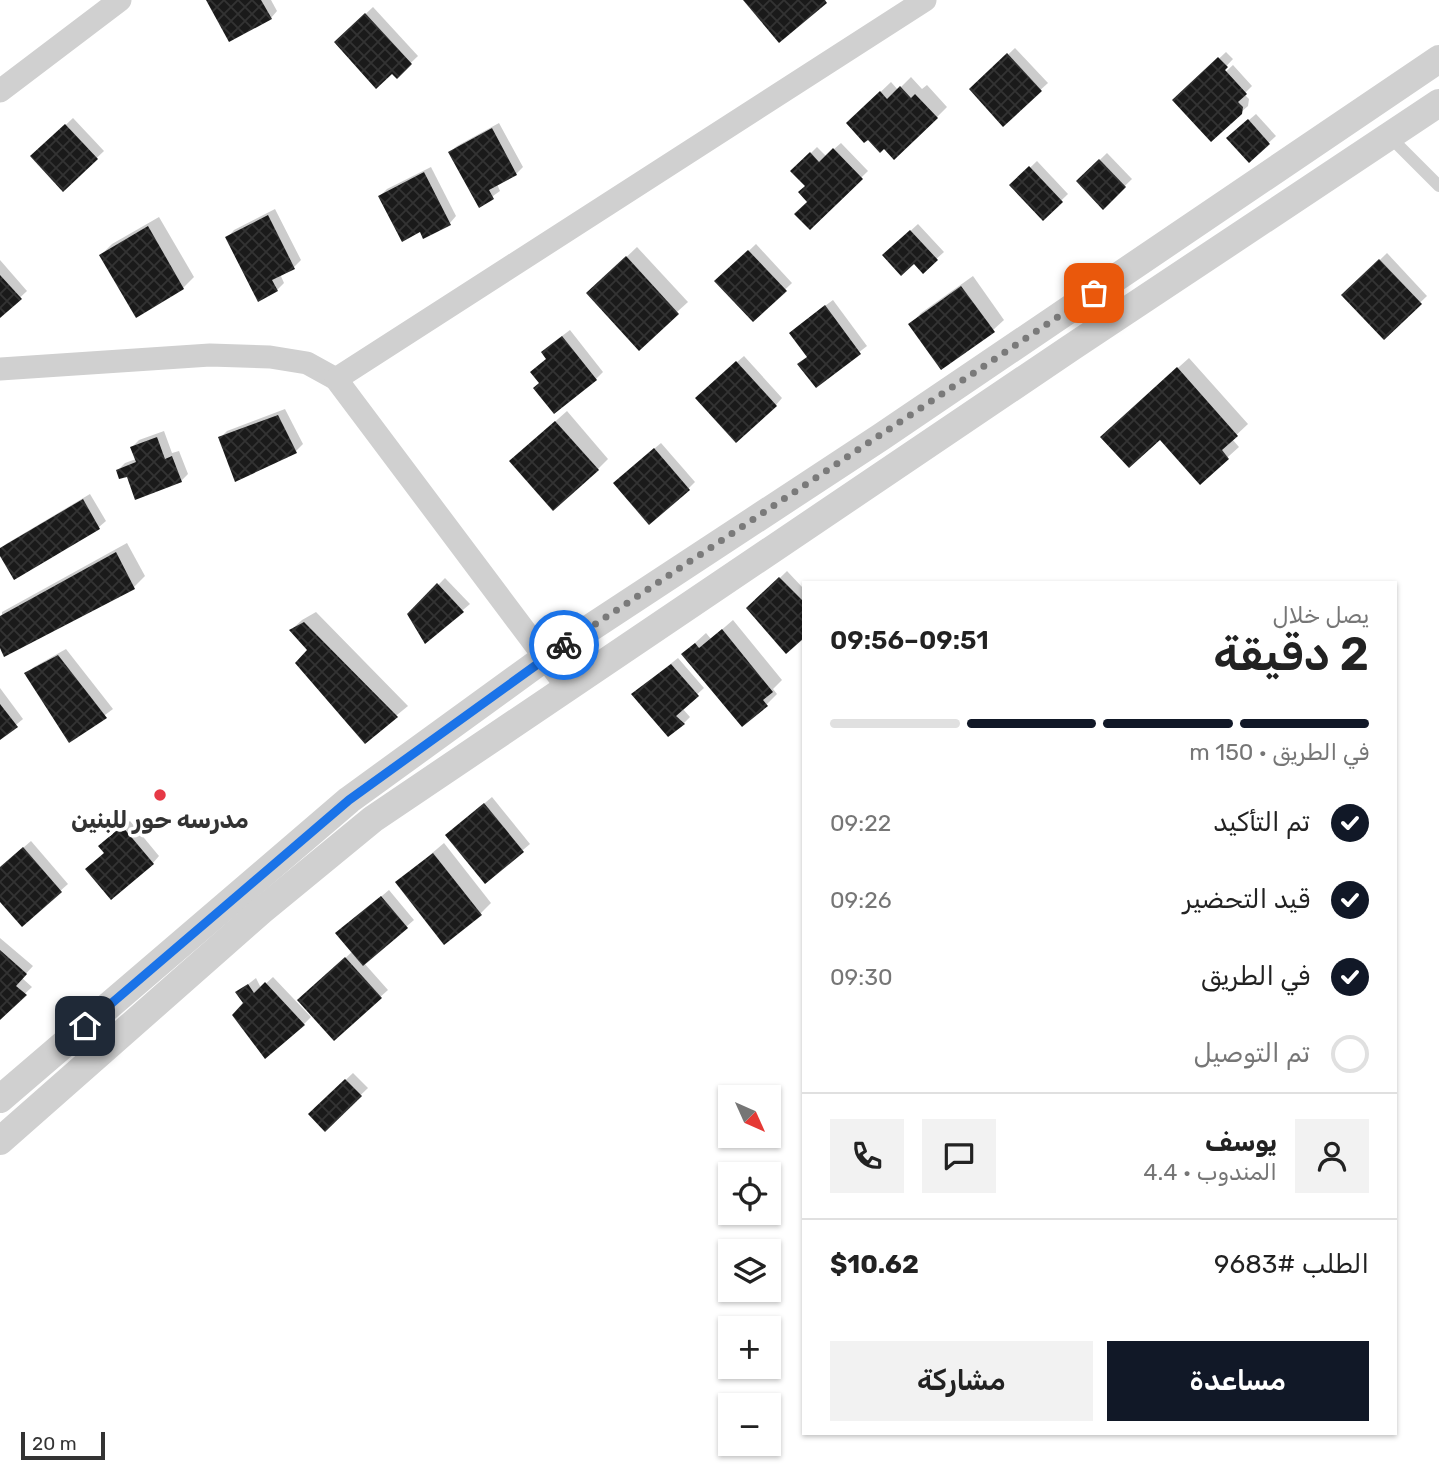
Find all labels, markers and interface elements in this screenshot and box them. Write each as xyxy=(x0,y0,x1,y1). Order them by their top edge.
pin xyxy=(1064,263,1124,323)
icon: bag xyxy=(1075,274,1113,312)
text: يصل خلال xyxy=(1273,601,1369,629)
courier xyxy=(529,610,599,680)
text: 09:51–09:56 xyxy=(830,625,989,656)
icon: bike xyxy=(545,626,583,664)
text: 2 دقيقة xyxy=(1213,627,1369,682)
text: في الطريق · 150 m xyxy=(1189,738,1369,766)
marker: مدرسه حور للبنين xyxy=(152,787,168,803)
icon: check xyxy=(1331,804,1369,842)
place label: مدرسه حور للبنين xyxy=(71,806,249,834)
text: تم التأكيد xyxy=(1213,807,1310,838)
text: 09:22 xyxy=(830,809,891,837)
icon: check xyxy=(1331,881,1369,919)
text: قيد التحضير xyxy=(1183,884,1310,915)
text: 09:26 xyxy=(830,886,892,914)
icon: check xyxy=(1331,958,1369,996)
text: في الطريق xyxy=(1201,961,1310,992)
text: 09:30 xyxy=(830,963,893,991)
pin xyxy=(55,996,115,1056)
icon: home xyxy=(66,1007,104,1045)
text: تم التوصيل xyxy=(1193,1038,1310,1069)
north arrow xyxy=(718,1085,780,1148)
map controls xyxy=(718,1085,781,1456)
button: phone xyxy=(830,1119,904,1193)
button: chat xyxy=(922,1119,996,1193)
button: person xyxy=(1295,1119,1369,1193)
text: يوسف xyxy=(1205,1127,1277,1158)
text: المندوب · 4.4 xyxy=(1143,1158,1277,1186)
button: locate xyxy=(718,1162,781,1225)
button: layers xyxy=(718,1239,781,1302)
text: $10.62 xyxy=(830,1249,919,1280)
text: الطلب #9683 xyxy=(1214,1249,1369,1280)
button: + xyxy=(718,1316,781,1379)
button: مشاركة xyxy=(830,1341,1093,1421)
button: مساعدة xyxy=(1107,1341,1369,1421)
button: − xyxy=(718,1393,781,1456)
scale bar xyxy=(21,1429,105,1461)
text: 20 m xyxy=(32,1432,77,1455)

